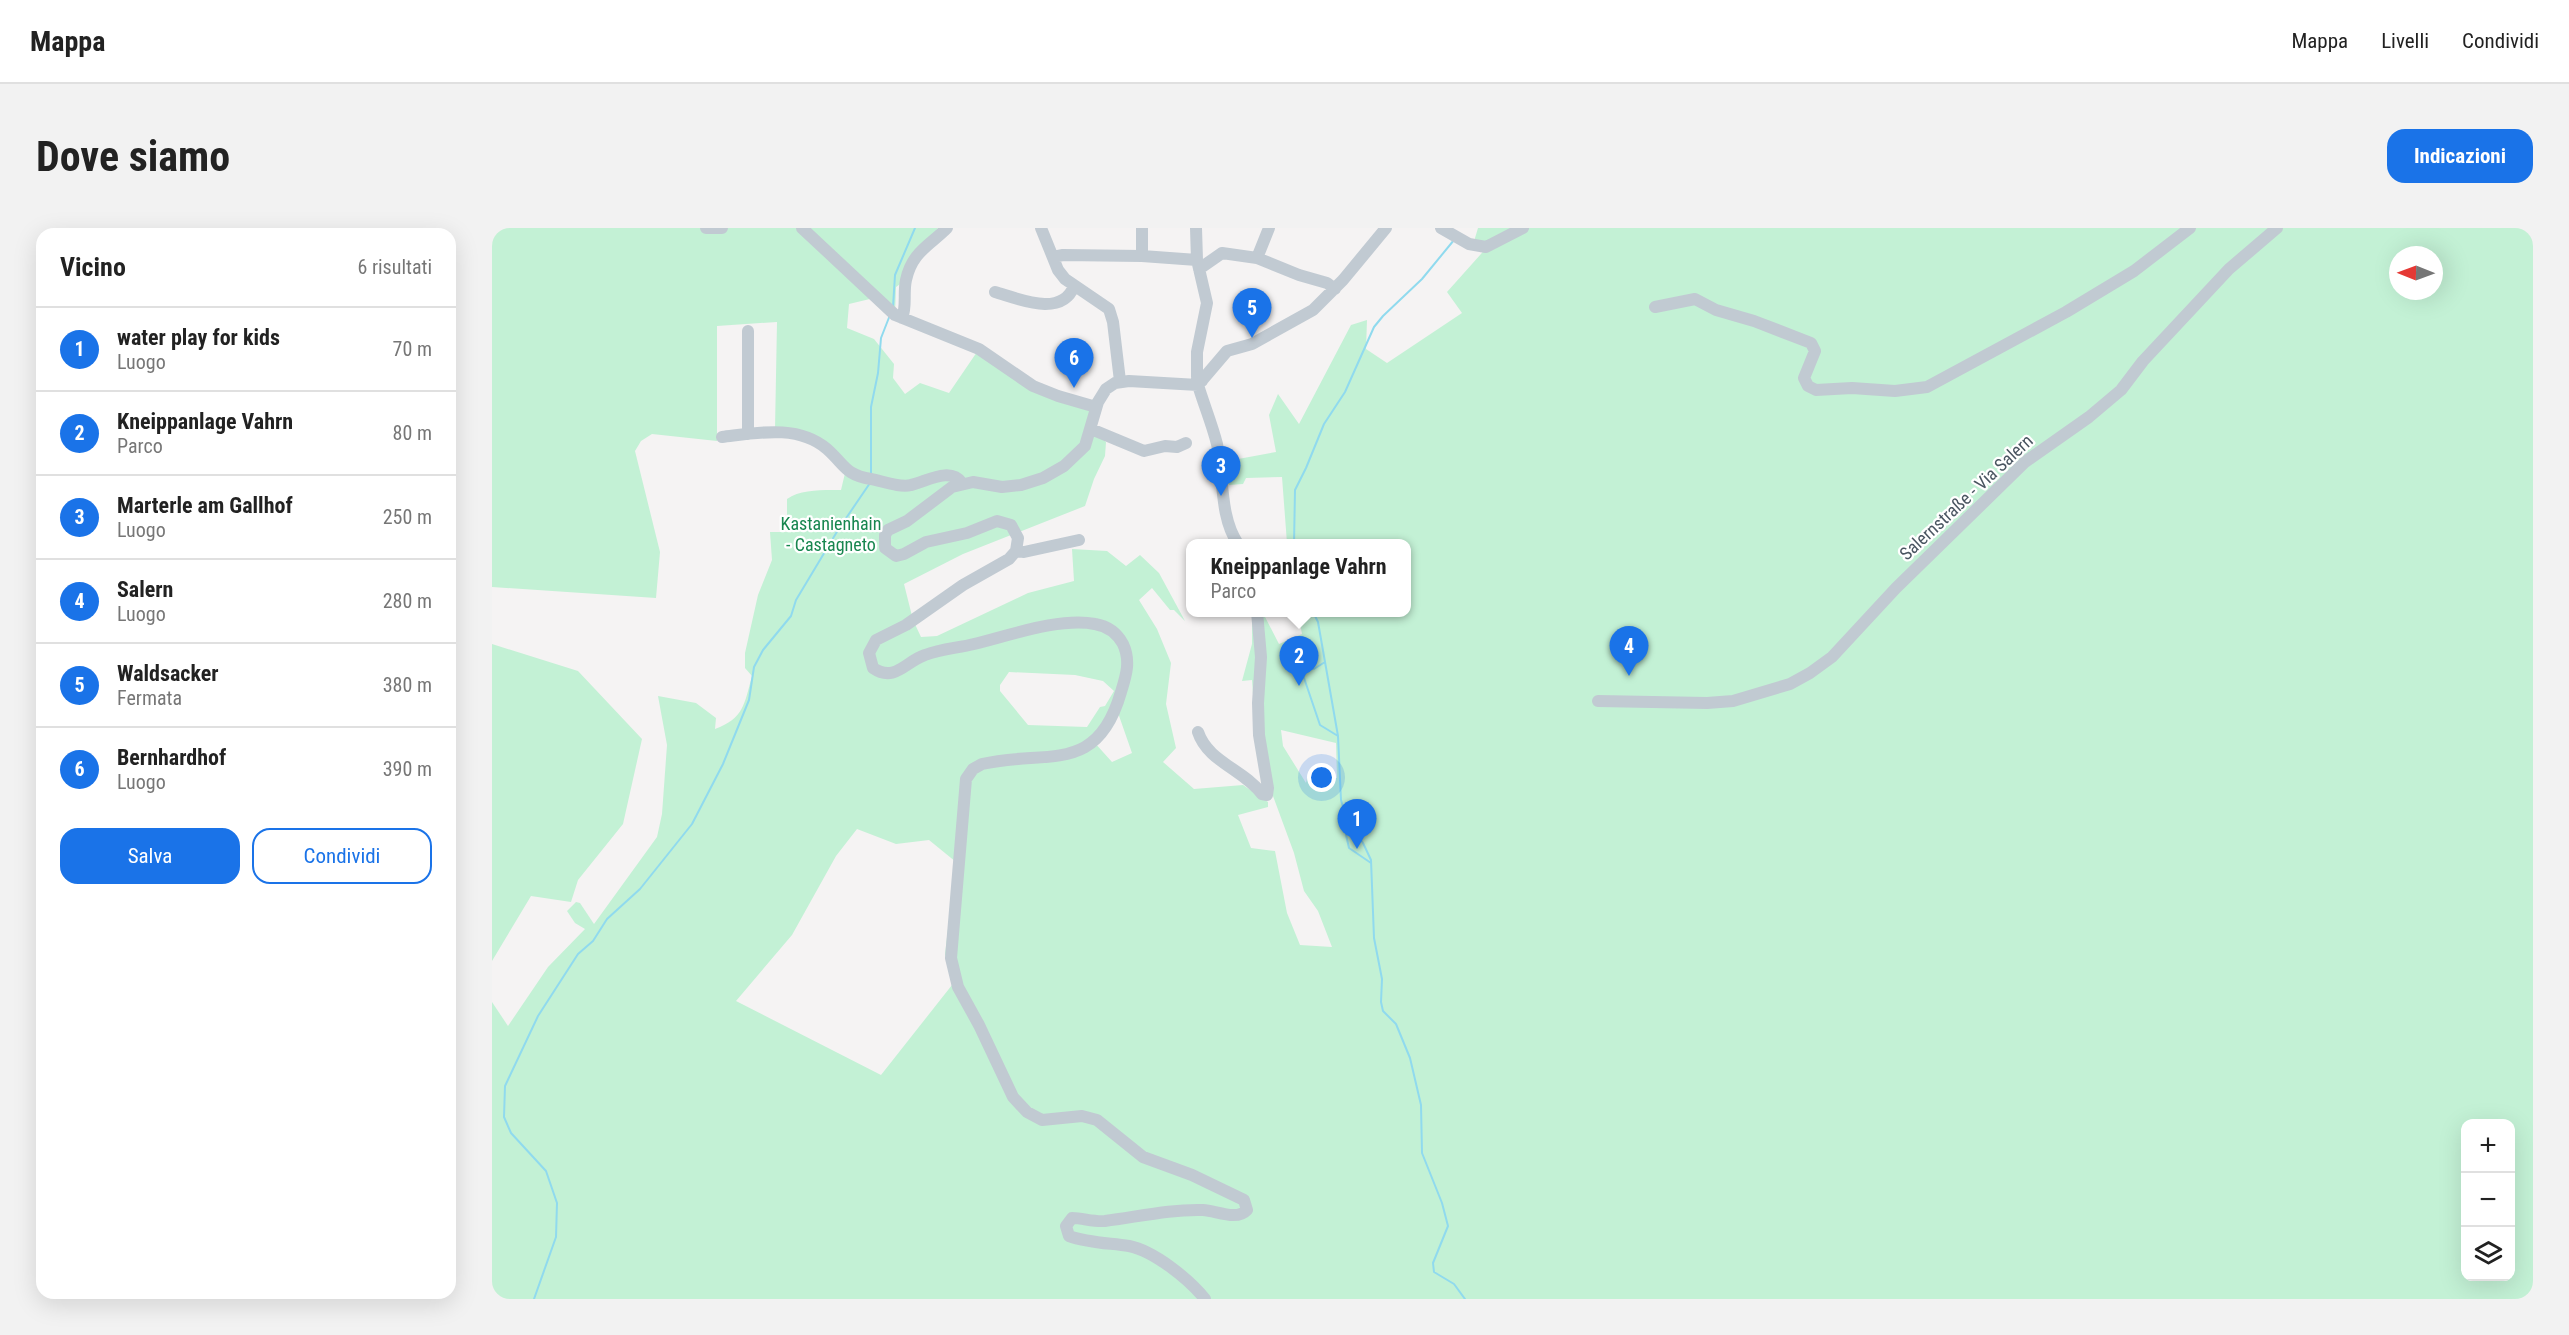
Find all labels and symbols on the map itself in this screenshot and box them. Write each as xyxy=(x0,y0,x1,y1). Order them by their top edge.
north arrow xyxy=(2389,246,2443,300)
pin: 5 xyxy=(1232,288,1272,338)
pin: 6 xyxy=(1054,338,1094,388)
street label: Salernstraße - Via Salern xyxy=(1895,430,2037,564)
pin: 3 xyxy=(1202,446,1240,496)
park label: Kastanienhain - Castagneto xyxy=(781,513,881,555)
pin: 4 xyxy=(1610,626,1648,676)
pin: 2 xyxy=(1280,636,1318,686)
your location xyxy=(1307,763,1336,792)
pin: 1 xyxy=(1338,800,1376,849)

